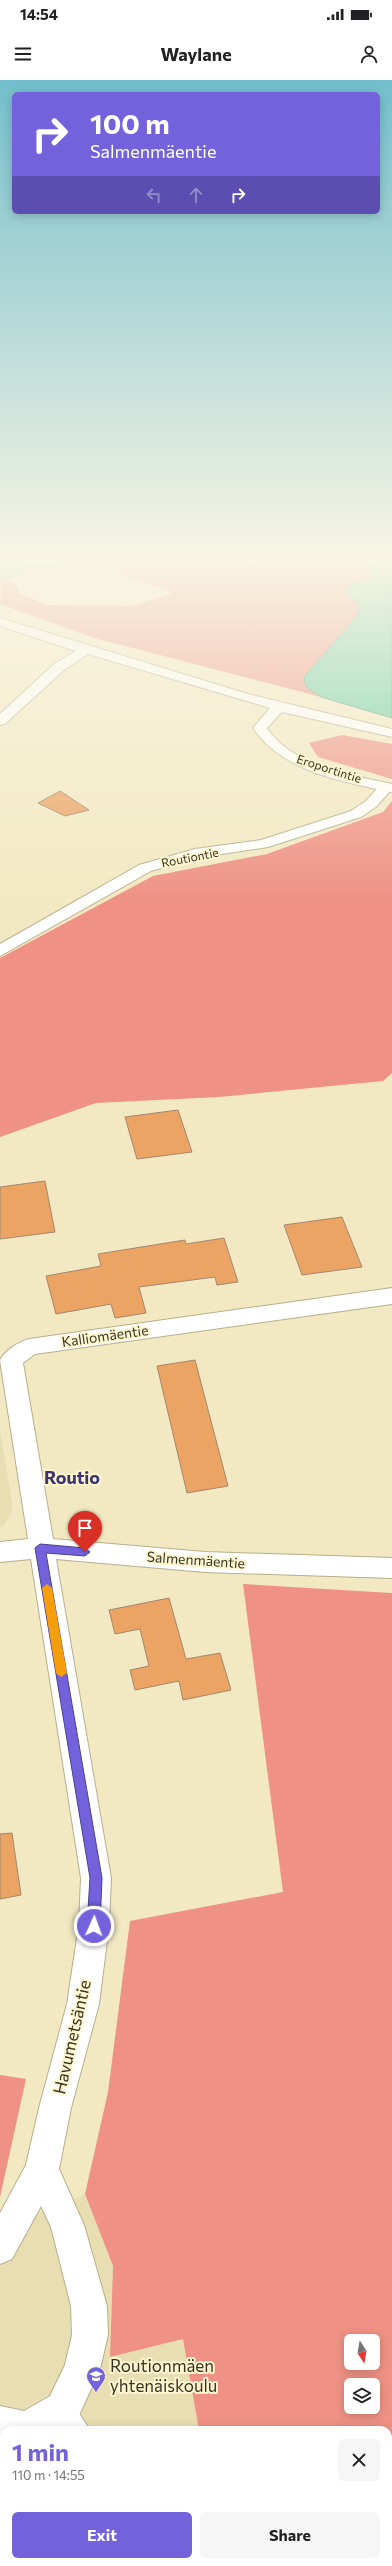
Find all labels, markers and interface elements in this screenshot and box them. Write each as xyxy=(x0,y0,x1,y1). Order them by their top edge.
text: 14:54 xyxy=(20,5,58,23)
icon: menu xyxy=(12,43,34,65)
text: Waylane xyxy=(160,43,232,65)
icon: person xyxy=(358,43,380,65)
text: 100 m xyxy=(90,106,170,140)
icon: right xyxy=(24,108,76,160)
text: Salmenmäentie xyxy=(90,140,216,162)
icon: left xyxy=(143,184,165,206)
icon: ahead xyxy=(185,184,207,206)
icon: right xyxy=(227,184,249,206)
street label: Eroportintie xyxy=(295,751,363,785)
street label: Routiontie xyxy=(160,845,220,869)
street label: Kalliomäentie xyxy=(60,1321,149,1350)
district label: Routio xyxy=(44,1466,100,1488)
pin xyxy=(68,1511,102,1552)
icon: arrive xyxy=(74,1517,96,1539)
street label: Salmenmäentie xyxy=(146,1548,246,1571)
position arrow xyxy=(73,1905,115,1947)
street label: Havumetsäntie xyxy=(48,1978,95,2096)
north arrow xyxy=(344,2334,380,2370)
map controls xyxy=(344,2334,380,2414)
place label: Routionmäen yhtenäiskoulu xyxy=(110,2355,217,2396)
school or university icon: Routionmäen yhtenäiskoulu xyxy=(85,2365,107,2393)
button: layers xyxy=(344,2378,380,2414)
text: 1 min xyxy=(12,2437,69,2466)
button: close xyxy=(338,2439,380,2481)
text: 110 m · 14:55 xyxy=(12,2467,85,2483)
button: Exit xyxy=(12,2512,192,2558)
button: Share xyxy=(200,2512,380,2558)

